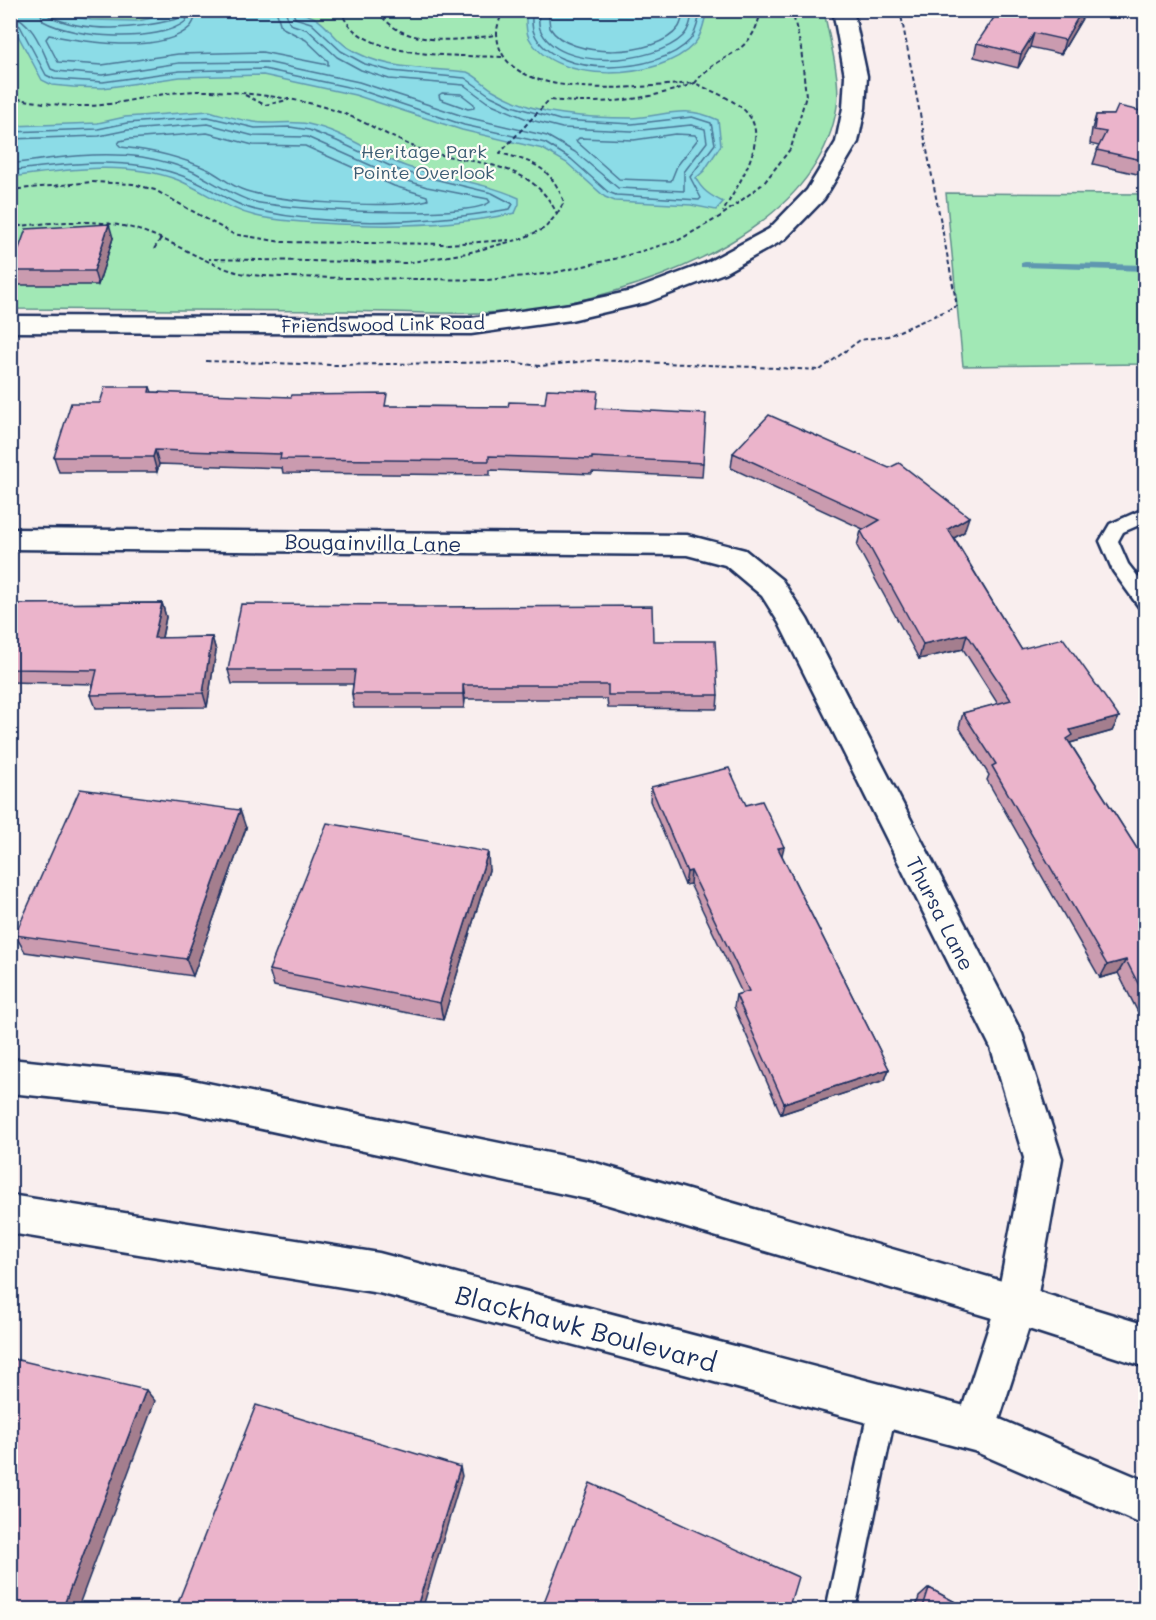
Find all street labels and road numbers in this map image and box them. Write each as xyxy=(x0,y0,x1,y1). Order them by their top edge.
street label: Friendswood Link Road xyxy=(281,310,485,338)
street label: Bougainvilla Lane xyxy=(284,527,462,557)
street label: Thursa Lane xyxy=(901,851,981,975)
street label: Blackhawk Boulevard xyxy=(452,1277,720,1379)

